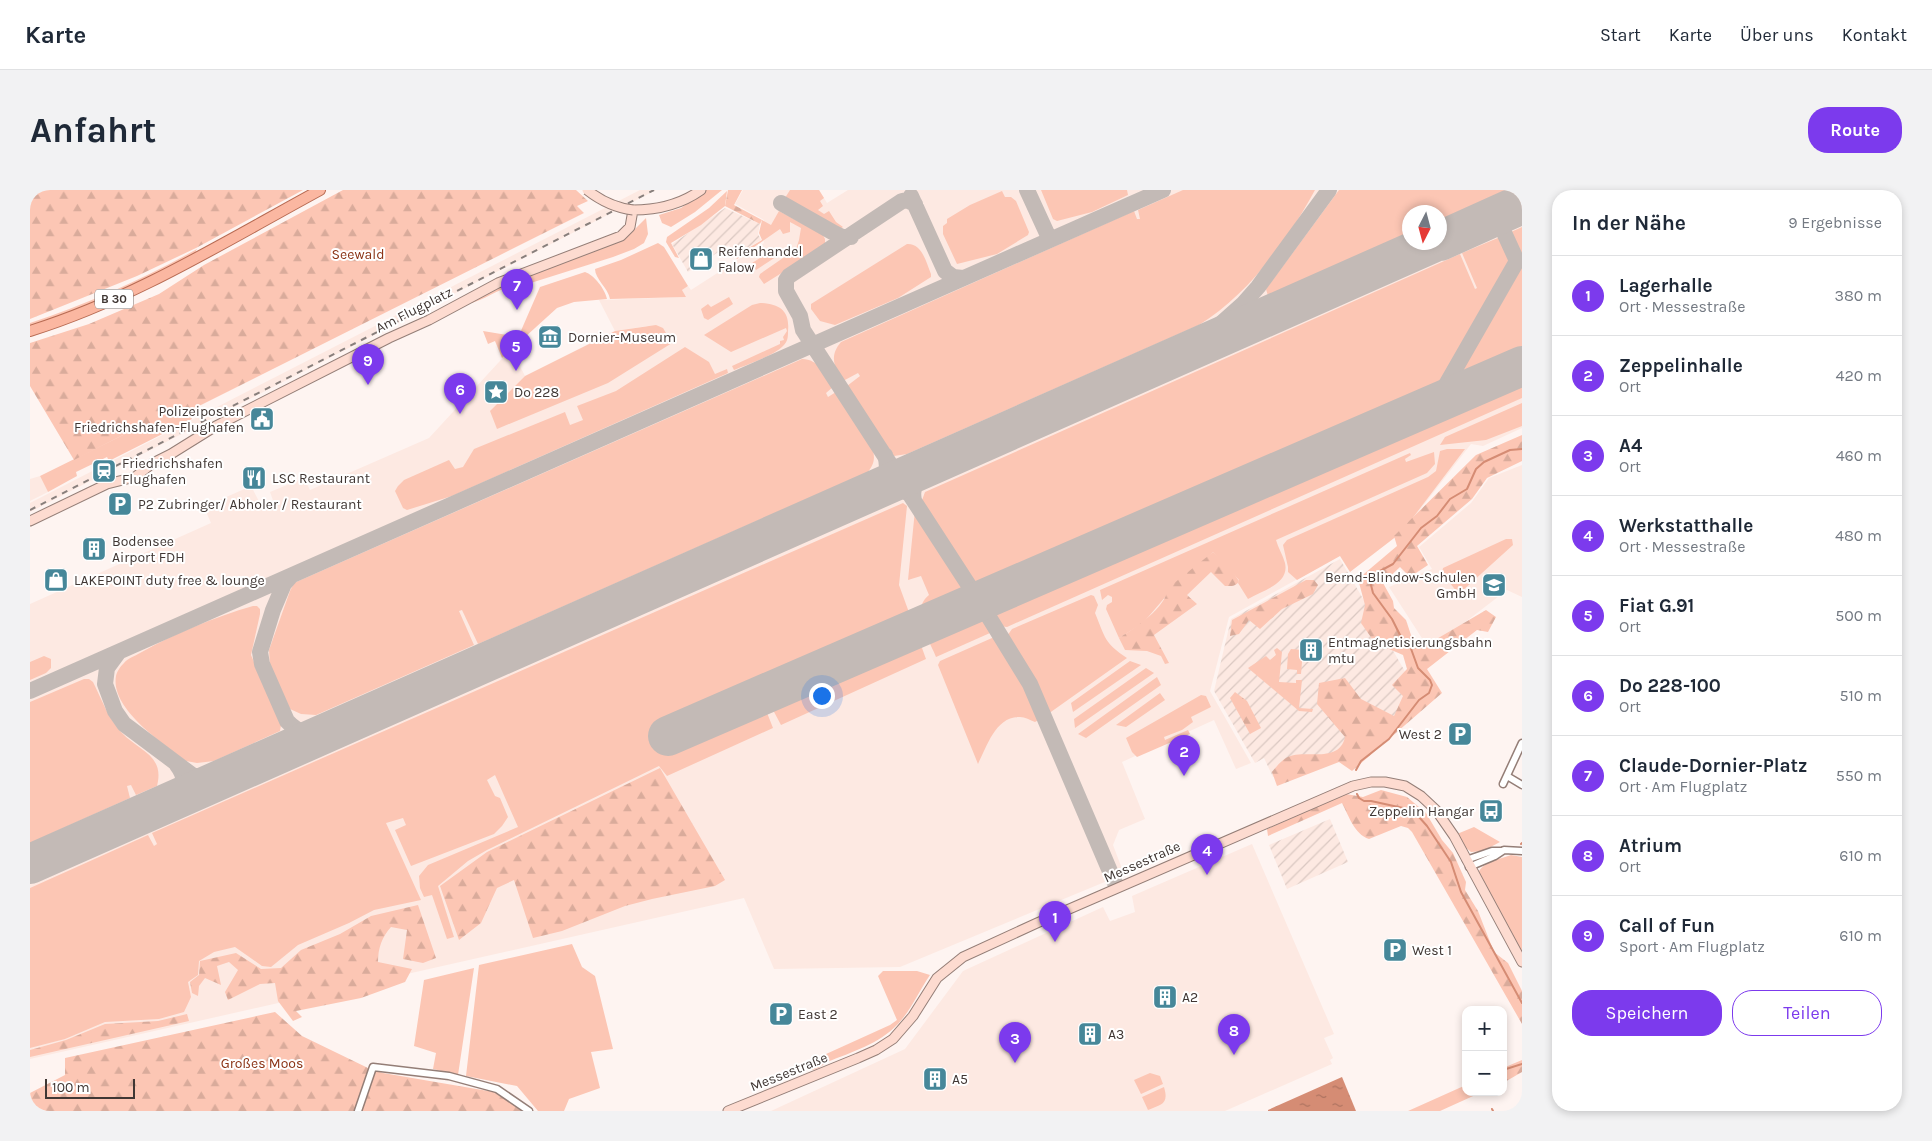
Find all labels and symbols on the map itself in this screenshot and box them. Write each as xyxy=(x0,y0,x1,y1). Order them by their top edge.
north arrow xyxy=(1402,205,1447,250)
place label: Reifenhandel Falow xyxy=(718,243,802,276)
park label: Seewald xyxy=(332,246,384,263)
shop icon: Reifenhandel Falow xyxy=(688,246,714,272)
pin: 7 xyxy=(501,269,533,310)
street label: Am Flugplatz xyxy=(373,283,455,337)
road number: B 30 xyxy=(95,290,133,308)
museum icon: Dornier-Museum xyxy=(537,324,563,350)
place label: Dornier-Museum xyxy=(568,329,676,346)
pin: 5 xyxy=(500,330,532,371)
pin: 9 xyxy=(352,344,384,385)
pin: 6 xyxy=(444,373,476,414)
place icon: Do 228 xyxy=(483,379,509,405)
place label: Do 228 xyxy=(514,384,559,401)
place label: Polizeiposten Friedrichshafen-Flughafen xyxy=(74,403,244,436)
public building icon: Polizeiposten Friedrichshafen-Flughafen xyxy=(249,406,275,432)
place label: Friedrichshafen Flughafen xyxy=(122,455,223,488)
station icon: Friedrichshafen Flughafen xyxy=(91,458,117,484)
restaurant icon: LSC Restaurant xyxy=(241,465,267,491)
place label: LSC Restaurant xyxy=(272,470,370,487)
parking icon: P2 Zubringer/ Abholer / Restaurant xyxy=(107,491,133,517)
place label: P2 Zubringer/ Abholer / Restaurant xyxy=(138,496,362,513)
place label: Bodensee Airport FDH xyxy=(112,533,185,566)
building icon: Bodensee Airport FDH xyxy=(81,536,107,562)
shop icon: LAKEPOINT duty free & lounge xyxy=(43,567,69,593)
place label: Bernd-Blindow-Schulen GmbH xyxy=(1325,569,1476,602)
place label: LAKEPOINT duty free & lounge xyxy=(74,572,265,589)
school or university icon: Bernd-Blindow-Schulen GmbH xyxy=(1481,572,1507,598)
place label: Entmagnetisierungsbahn mtu xyxy=(1328,634,1492,667)
building icon: Entmagnetisierungsbahn mtu xyxy=(1298,637,1324,663)
your location xyxy=(809,683,835,709)
parking icon: West 2 xyxy=(1447,721,1473,747)
place label: West 2 xyxy=(1399,726,1442,743)
pin: 2 xyxy=(1168,735,1200,776)
bus stop icon: Zeppelin Hangar xyxy=(1478,798,1504,824)
place label: Zeppelin Hangar xyxy=(1369,803,1475,820)
pin: 4 xyxy=(1191,834,1223,875)
street label: Messestraße xyxy=(1101,838,1183,886)
pin: 1 xyxy=(1039,901,1071,942)
parking icon: West 1 xyxy=(1382,937,1408,963)
place label: West 1 xyxy=(1412,942,1452,959)
building icon: A2 xyxy=(1152,984,1178,1010)
place label: A2 xyxy=(1182,989,1198,1006)
parking icon: East 2 xyxy=(768,1001,794,1027)
place label: East 2 xyxy=(798,1006,838,1023)
pin: 8 xyxy=(1218,1014,1250,1055)
building icon: A3 xyxy=(1077,1021,1103,1047)
pin: 3 xyxy=(999,1022,1031,1063)
place label: A3 xyxy=(1108,1026,1124,1043)
street label: Messestraße xyxy=(748,1049,830,1095)
park label: Großes Moos xyxy=(221,1055,303,1072)
building icon: A5 xyxy=(922,1066,948,1092)
place label: A5 xyxy=(952,1071,968,1088)
scale bar xyxy=(45,1076,135,1099)

